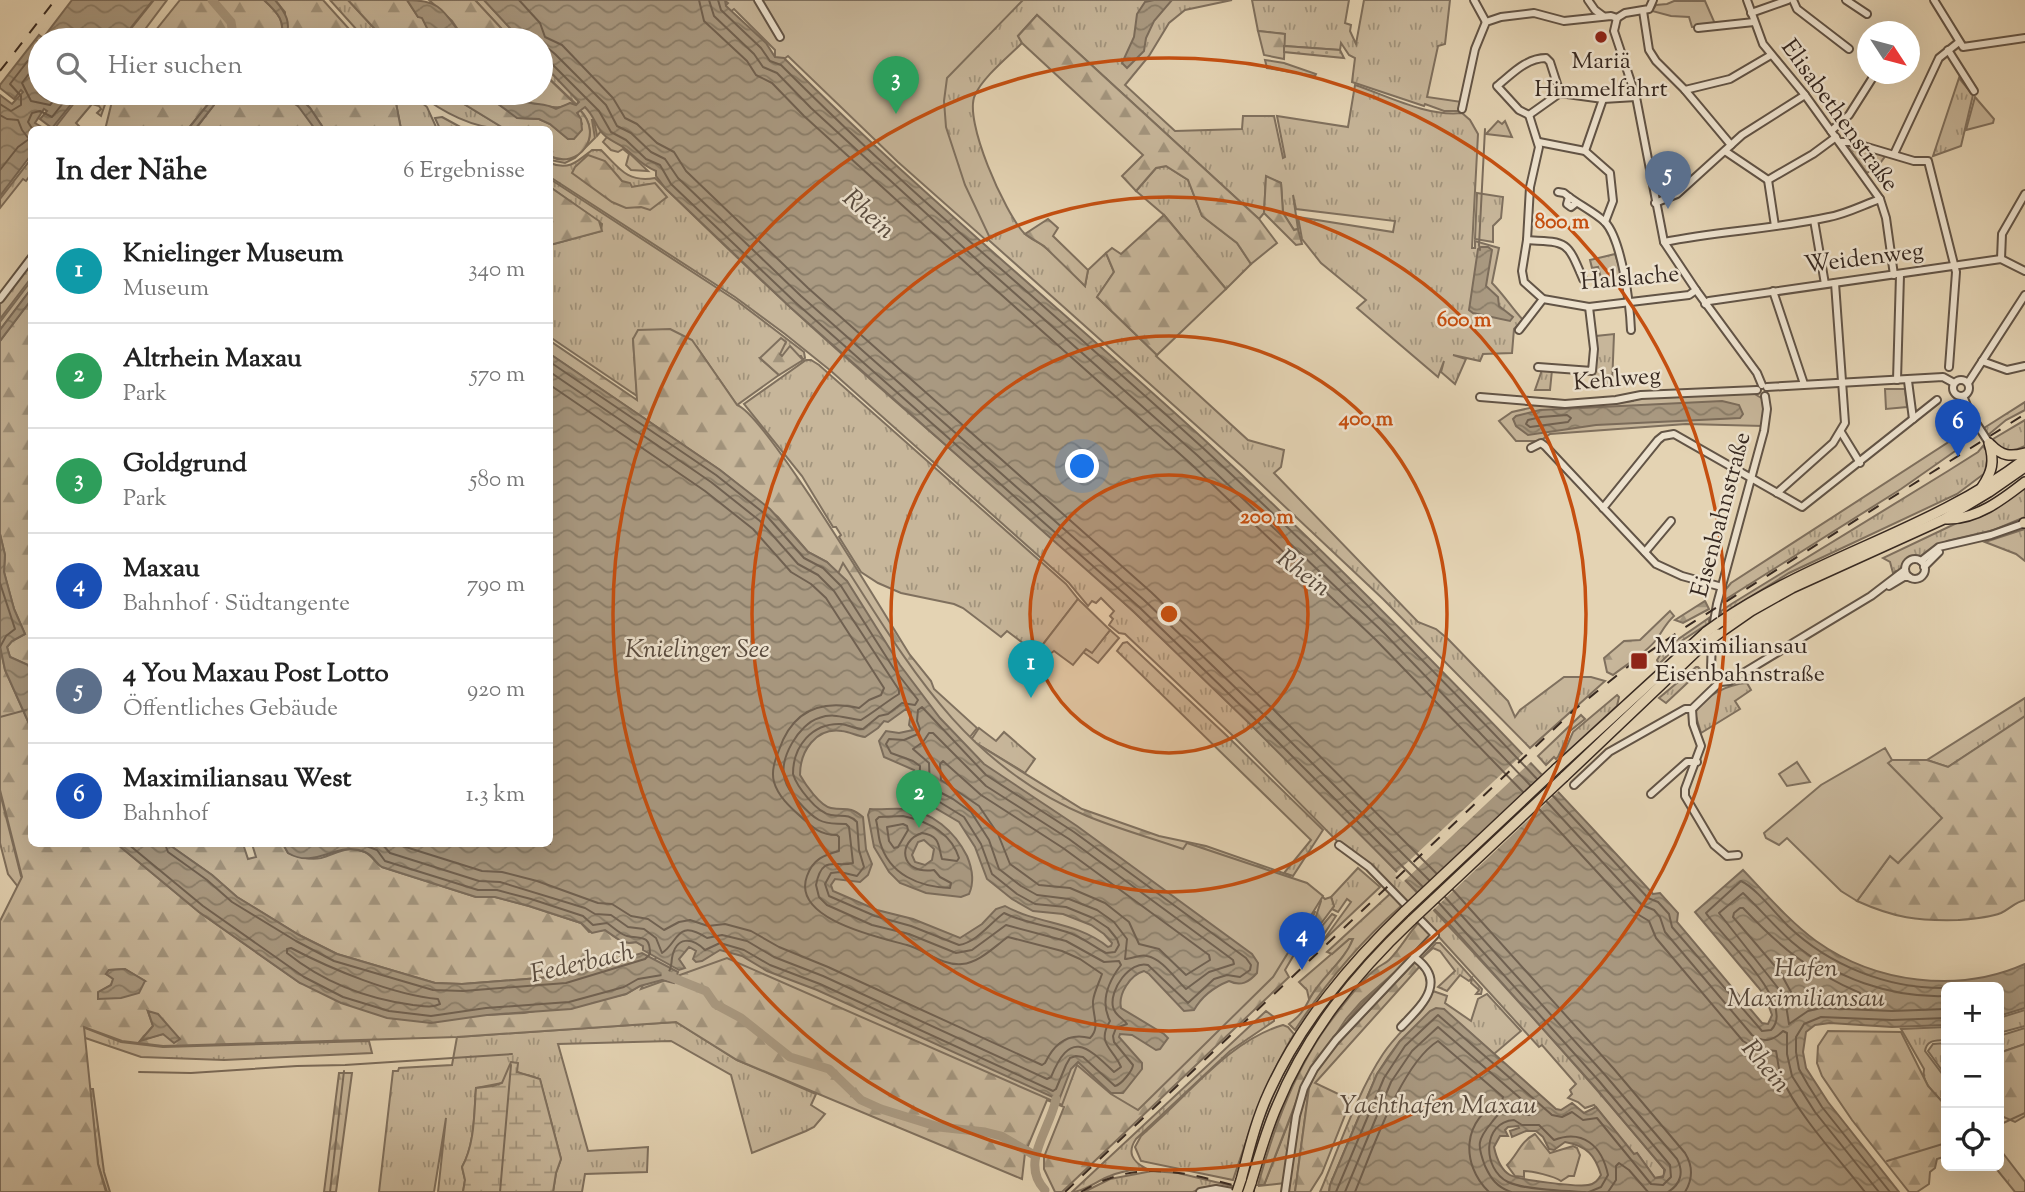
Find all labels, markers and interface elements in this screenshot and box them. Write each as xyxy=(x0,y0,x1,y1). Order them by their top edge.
north arrow xyxy=(1857,21,1920,84)
search box xyxy=(28,28,553,105)
marker: Mariä Himmelfahrt xyxy=(1593,29,1609,45)
street label: Elisabethenstraße xyxy=(1772,33,1906,199)
place label: Mariä Himmelfahrt xyxy=(1534,45,1668,107)
icon: search xyxy=(52,48,90,86)
text: Hier suchen xyxy=(108,48,243,85)
pin: 3 xyxy=(873,56,919,114)
text: In der Nähe xyxy=(56,150,207,193)
pin: 5 xyxy=(1645,151,1691,209)
text: 6 Ergebnisse xyxy=(403,155,525,188)
water label: Rhein xyxy=(833,181,903,249)
text: 800 m xyxy=(1535,208,1590,238)
street label: Weidenweg xyxy=(1802,235,1926,283)
text: Knielinger Museum xyxy=(123,236,343,273)
text: 1 xyxy=(75,254,83,287)
text: 340 m xyxy=(468,254,525,287)
street label: Halslache xyxy=(1579,258,1681,300)
text: Museum xyxy=(123,273,209,306)
text: 600 m xyxy=(1437,306,1492,336)
text: Altrhein Maxau xyxy=(123,341,302,378)
text: 2 xyxy=(74,359,84,392)
text: 570 m xyxy=(470,359,525,392)
street label: Kehlweg xyxy=(1572,359,1663,401)
text: Park xyxy=(123,378,167,411)
pin: 6 xyxy=(1935,399,1981,457)
text: 400 m xyxy=(1338,405,1394,435)
street label: Eisenbahnstraße xyxy=(1684,429,1760,601)
text: Goldgrund xyxy=(123,446,247,483)
your location xyxy=(1065,449,1099,483)
text: 3 xyxy=(74,464,84,497)
text: 580 m xyxy=(470,464,525,497)
text: Park xyxy=(123,483,167,516)
text: 200 m xyxy=(1240,503,1295,533)
water label: Rhein xyxy=(1268,541,1338,607)
text: Maxau xyxy=(123,551,200,588)
text: 4 xyxy=(73,569,85,602)
text: 790 m xyxy=(467,569,525,602)
text: Bahnhof · Südtangente xyxy=(123,588,350,621)
centre of rings xyxy=(1157,602,1181,626)
place label: Maximiliansau Eisenbahnstraße xyxy=(1655,630,1825,692)
water label: Knielinger See xyxy=(625,632,769,669)
pin: 1 xyxy=(1008,640,1054,698)
marker: Maximiliansau Eisenbahnstraße xyxy=(1629,651,1649,671)
text: 4 You Maxau Post Lotto xyxy=(123,656,389,693)
text: 5 xyxy=(75,674,83,707)
text: 920 m xyxy=(467,674,525,707)
text: Öffentliches Gebäude xyxy=(123,693,338,726)
text: Maximiliansau West xyxy=(123,761,351,798)
pin: 2 xyxy=(896,770,942,828)
text: 6 xyxy=(73,779,85,812)
text: 1.3 km xyxy=(466,779,525,812)
text: Bahnhof xyxy=(123,798,209,831)
pin: 4 xyxy=(1279,912,1325,970)
water label: Federbach xyxy=(526,934,638,994)
water label: Hafen Maximiliansau xyxy=(1727,951,1885,1018)
map controls xyxy=(1941,982,2004,1171)
button: + xyxy=(1941,982,2004,1045)
water label: Rhein xyxy=(1732,1032,1799,1102)
button: − xyxy=(1941,1045,2004,1108)
water label: Yachthafen Maxau xyxy=(1339,1088,1537,1125)
button: locate xyxy=(1941,1108,2004,1171)

